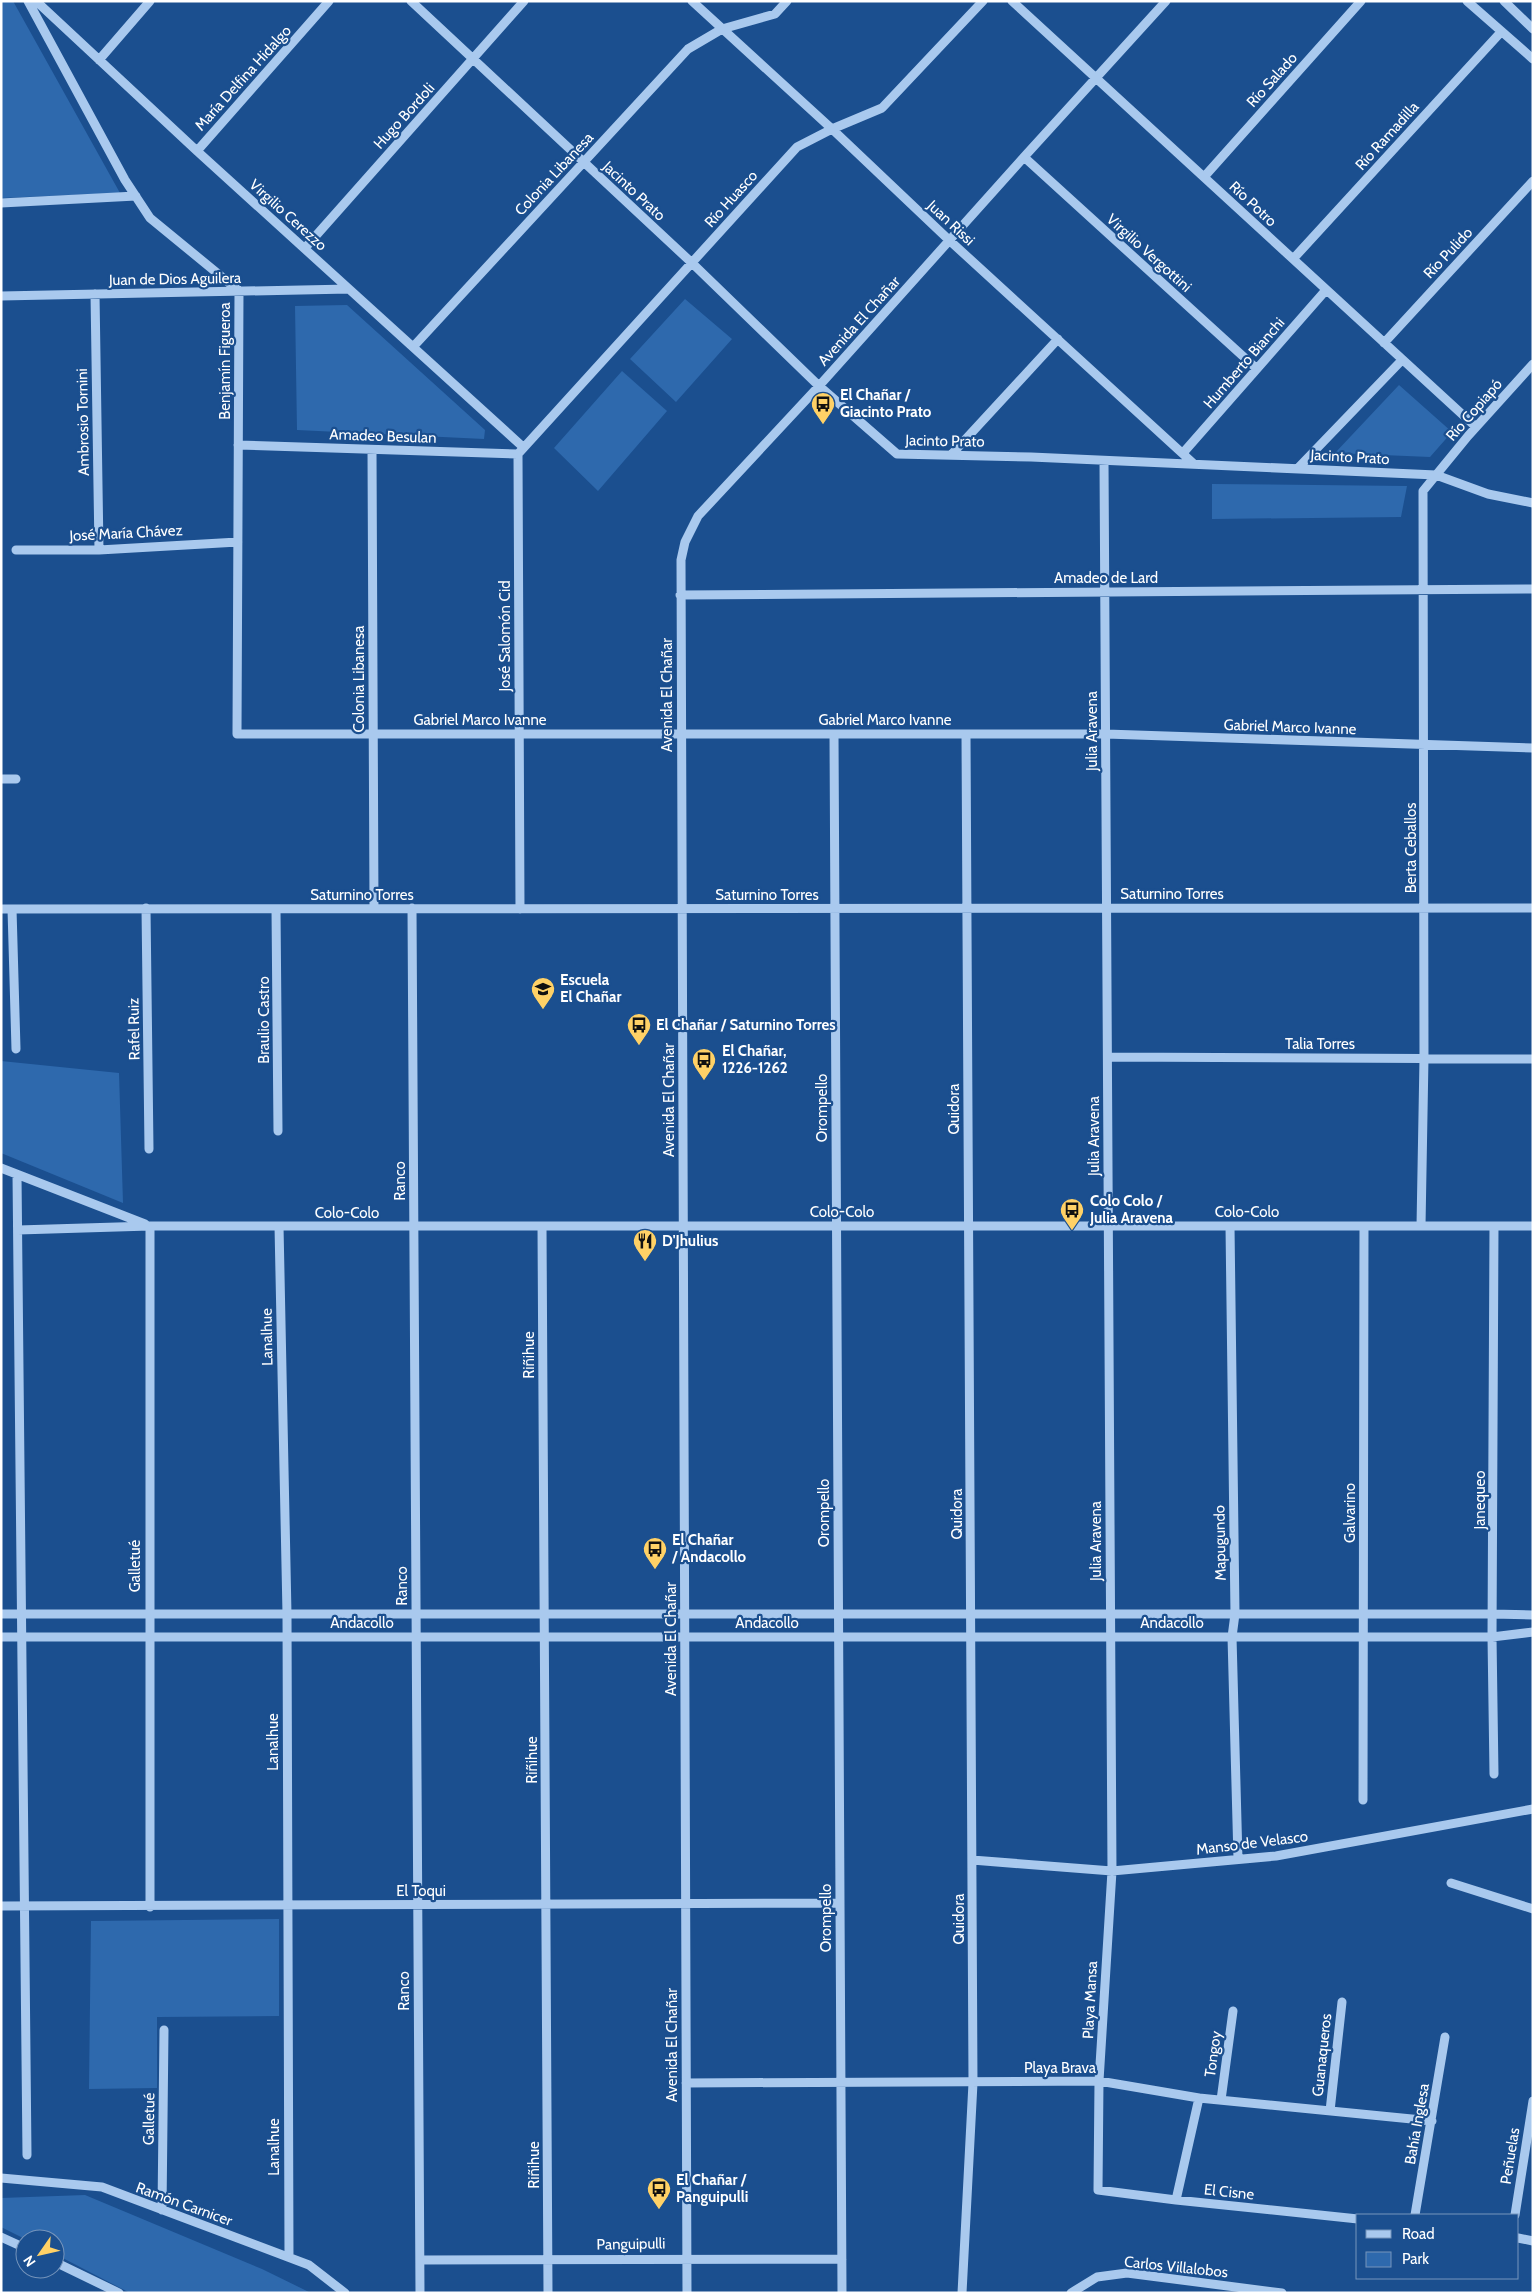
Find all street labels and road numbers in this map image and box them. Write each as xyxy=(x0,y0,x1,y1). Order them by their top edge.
street label: María Delfina Hidalgo xyxy=(191,22,295,134)
street label: Río Salado xyxy=(1243,49,1301,111)
street label: Hugo Bordoli xyxy=(370,79,438,153)
street label: Río Ramadilla xyxy=(1352,97,1423,174)
street label: Colonia Libanesa xyxy=(511,128,598,219)
street label: Jacinto Prato xyxy=(598,157,669,225)
street label: Río Huasco xyxy=(701,167,761,231)
street label: Virgilio Cerezzo xyxy=(246,175,330,255)
street label: Río Potro xyxy=(1226,178,1280,230)
street label: Juan Rissi xyxy=(923,196,978,249)
street label: Virgilio Vergottini xyxy=(1103,210,1195,296)
street label: Río Pulido xyxy=(1420,224,1476,282)
street label: Juan de Dios Aguilera xyxy=(108,269,242,289)
street label: Avenida El Chañar xyxy=(814,272,904,369)
street label: Benjamín Figueroa xyxy=(216,301,234,420)
street label: Humberto Bianchi xyxy=(1200,314,1288,412)
street label: Ambrosio Tornini xyxy=(73,368,93,476)
street label: Río Copiapó xyxy=(1442,375,1506,445)
street label: Amadeo Besulan xyxy=(329,425,437,447)
street label: Jacinto Prato xyxy=(904,431,985,451)
street label: Jacinto Prato xyxy=(1309,446,1390,468)
street label: José María Chávez xyxy=(68,521,183,545)
street label: Amadeo de Lard xyxy=(1054,569,1158,587)
street label: José Salomón Cid xyxy=(496,580,514,693)
street label: Colonia Libanesa xyxy=(350,625,368,732)
street label: Avenida El Chañar xyxy=(658,638,676,752)
street label: Julia Aravena xyxy=(1083,690,1101,772)
street label: Gabriel Marco Ivanne xyxy=(414,711,547,729)
street label: Gabriel Marco Ivanne xyxy=(819,711,952,729)
street label: Gabriel Marco Ivanne xyxy=(1223,716,1357,738)
street label: Berta Ceballos xyxy=(1402,803,1420,893)
street label: Saturnino Torres xyxy=(1120,885,1224,903)
street label: Saturnino Torres xyxy=(310,886,414,904)
street label: Saturnino Torres xyxy=(715,886,819,904)
street label: Braulio Castro xyxy=(255,976,273,1064)
street label: Rafel Ruiz xyxy=(124,998,144,1060)
street label: Talia Torres xyxy=(1285,1035,1355,1053)
street label: Avenida El Chañar xyxy=(660,1043,678,1157)
street label: Orompello xyxy=(813,1074,831,1142)
street label: Quidora xyxy=(945,1083,963,1134)
street label: Julia Aravena xyxy=(1085,1095,1103,1177)
street label: Ranco xyxy=(391,1161,409,1201)
street label: Colo-Colo xyxy=(810,1203,874,1221)
street label: Colo-Colo xyxy=(1215,1203,1279,1221)
street label: Colo-Colo xyxy=(315,1204,379,1222)
street label: Lanalhue xyxy=(257,1308,277,1366)
street label: Riñihue xyxy=(520,1331,538,1379)
street label: Janequeo xyxy=(1471,1470,1489,1531)
street label: Orompello xyxy=(815,1479,833,1547)
street label: Galvarino xyxy=(1341,1483,1359,1543)
street label: Quidora xyxy=(948,1488,966,1539)
street label: Julia Aravena xyxy=(1087,1500,1105,1582)
street label: Mapugundo xyxy=(1210,1505,1230,1581)
street label: Galletué xyxy=(126,1539,144,1592)
street label: Ranco xyxy=(393,1566,411,1606)
street label: Avenida El Chañar xyxy=(662,1582,680,1696)
street label: Andacollo xyxy=(330,1614,394,1632)
street label: Andacollo xyxy=(735,1614,799,1632)
street label: Andacollo xyxy=(1140,1614,1204,1632)
street label: Lanalhue xyxy=(264,1713,282,1771)
street label: Riñihue xyxy=(523,1736,541,1784)
street label: Manso de Velasco xyxy=(1195,1827,1309,1859)
street label: El Toqui xyxy=(396,1882,446,1900)
street label: Orompello xyxy=(817,1884,835,1952)
street label: Quidora xyxy=(950,1893,968,1944)
street label: Playa Mansa xyxy=(1079,1960,1101,2039)
street label: Ranco xyxy=(395,1971,413,2011)
street label: Avenida El Chañar xyxy=(663,1988,681,2102)
street label: Guanaqueros xyxy=(1309,2013,1335,2097)
street label: Tongoy xyxy=(1201,2029,1225,2078)
street label: Playa Brava xyxy=(1024,2059,1097,2077)
street label: Bahía Inglesa xyxy=(1401,2081,1433,2166)
street label: Galletué xyxy=(140,2092,158,2145)
street label: Lanalhue xyxy=(265,2118,283,2176)
street label: Peñuelas xyxy=(1497,2126,1523,2186)
street label: Riñihue xyxy=(525,2141,543,2189)
street label: Ramón Carnicer xyxy=(133,2178,235,2230)
street label: El Cisne xyxy=(1203,2180,1255,2204)
street label: Panguipulli xyxy=(596,2234,666,2254)
street label: Carlos Villalobos xyxy=(1123,2253,1229,2281)

